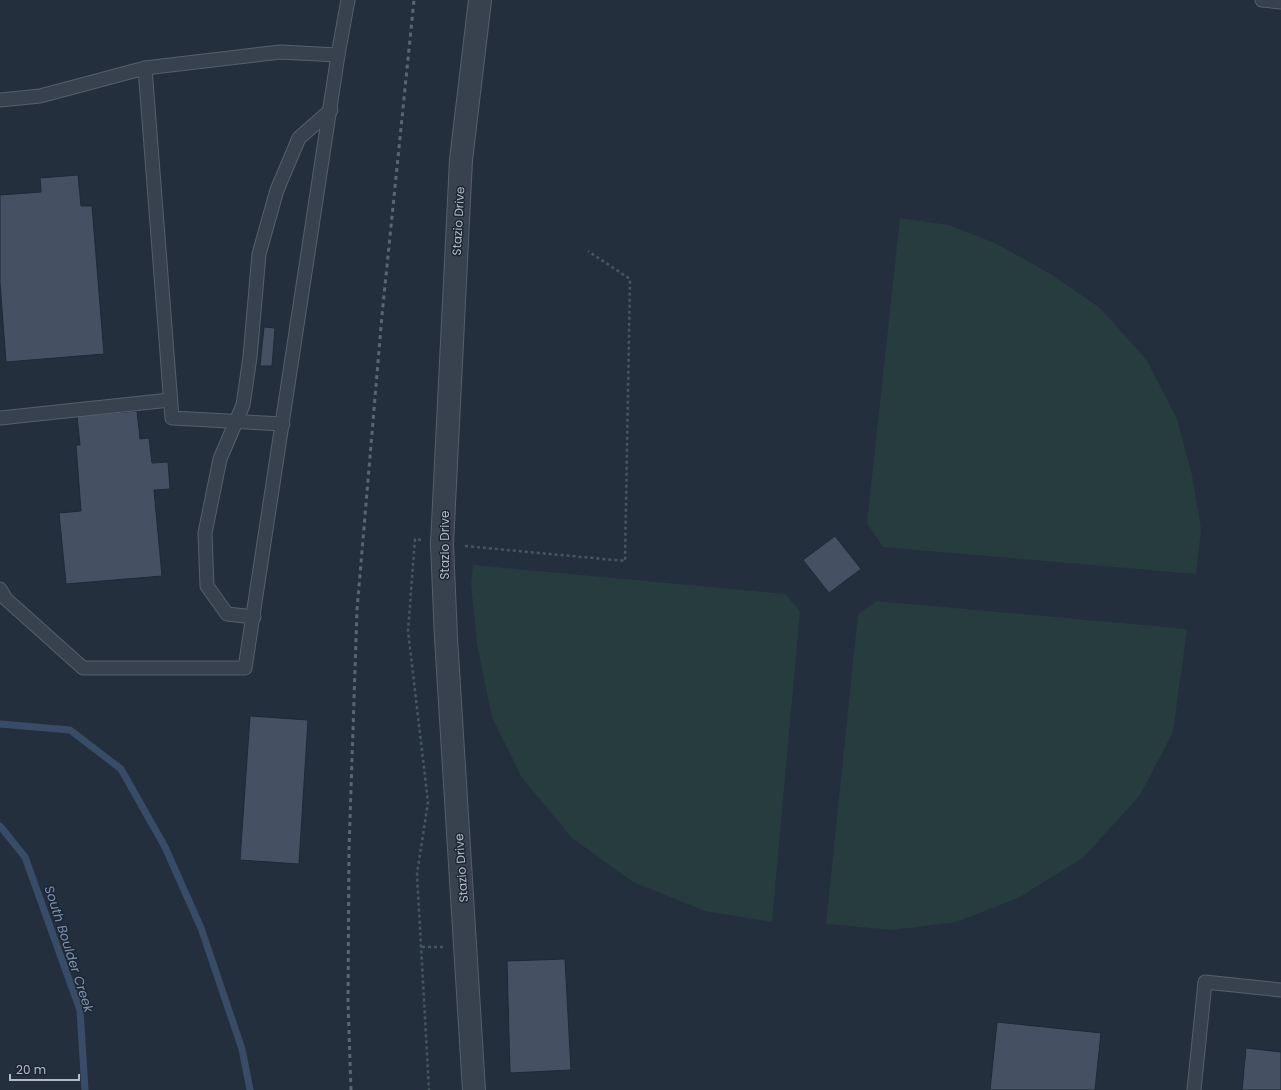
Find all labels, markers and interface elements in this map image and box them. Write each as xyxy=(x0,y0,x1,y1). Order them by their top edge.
street label: Stazio Drive xyxy=(448,186,468,256)
street label: Stazio Drive xyxy=(436,511,453,579)
street label: Stazio Drive xyxy=(450,833,472,903)
water label: South Boulder Creek xyxy=(40,883,99,1016)
scale bar xyxy=(10,1056,79,1082)
text: 20 m xyxy=(16,1061,46,1078)

